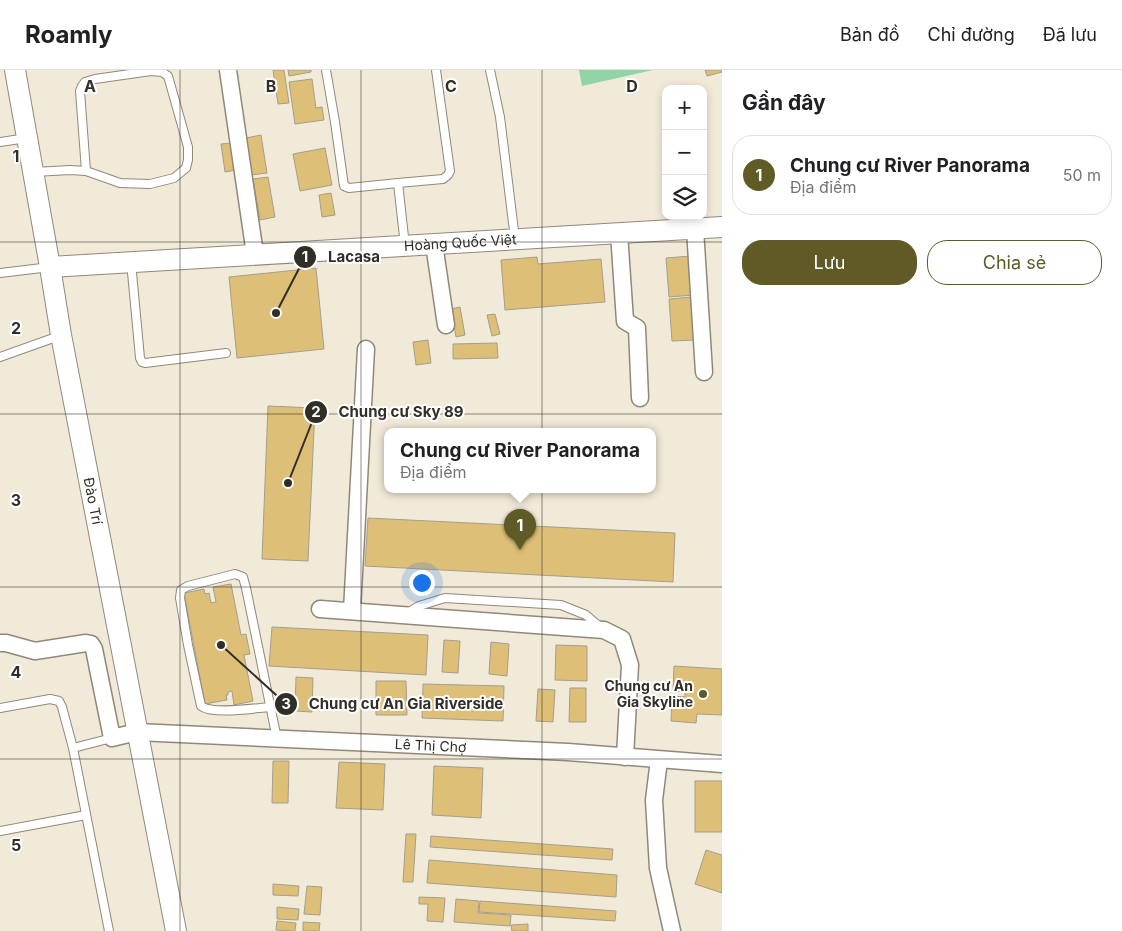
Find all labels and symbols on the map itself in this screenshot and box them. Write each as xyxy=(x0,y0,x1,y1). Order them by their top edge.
text: A xyxy=(84,76,96,96)
text: B xyxy=(266,76,276,96)
text: C xyxy=(445,76,457,96)
text: D xyxy=(626,76,638,96)
text: 1 xyxy=(13,146,19,166)
street label: Hoàng Quốc Việt xyxy=(403,230,517,254)
callout: Lacasa xyxy=(293,242,390,272)
text: 1 xyxy=(302,247,308,266)
text: Lacasa xyxy=(328,247,380,266)
text: 2 xyxy=(11,318,21,338)
callout: Chung cư Sky 89 xyxy=(303,397,473,427)
text: 2 xyxy=(311,402,321,421)
text: Chung cư Sky 89 xyxy=(338,402,464,421)
street label: Đào Trí xyxy=(81,476,106,526)
text: 3 xyxy=(11,490,21,510)
pin: 1 xyxy=(504,509,536,550)
your location xyxy=(409,570,435,596)
text: 4 xyxy=(11,662,22,682)
place label: Chung cư An Gia Skyline xyxy=(604,677,693,710)
marker: Chung cư An Gia Skyline xyxy=(697,688,709,700)
callout: Chung cư An Gia Riverside xyxy=(274,689,513,719)
text: 3 xyxy=(281,694,291,713)
text: Chung cư An Gia Riverside xyxy=(309,694,503,713)
street label: Lê Thị Chợ xyxy=(394,735,467,755)
text: 5 xyxy=(11,835,21,855)

